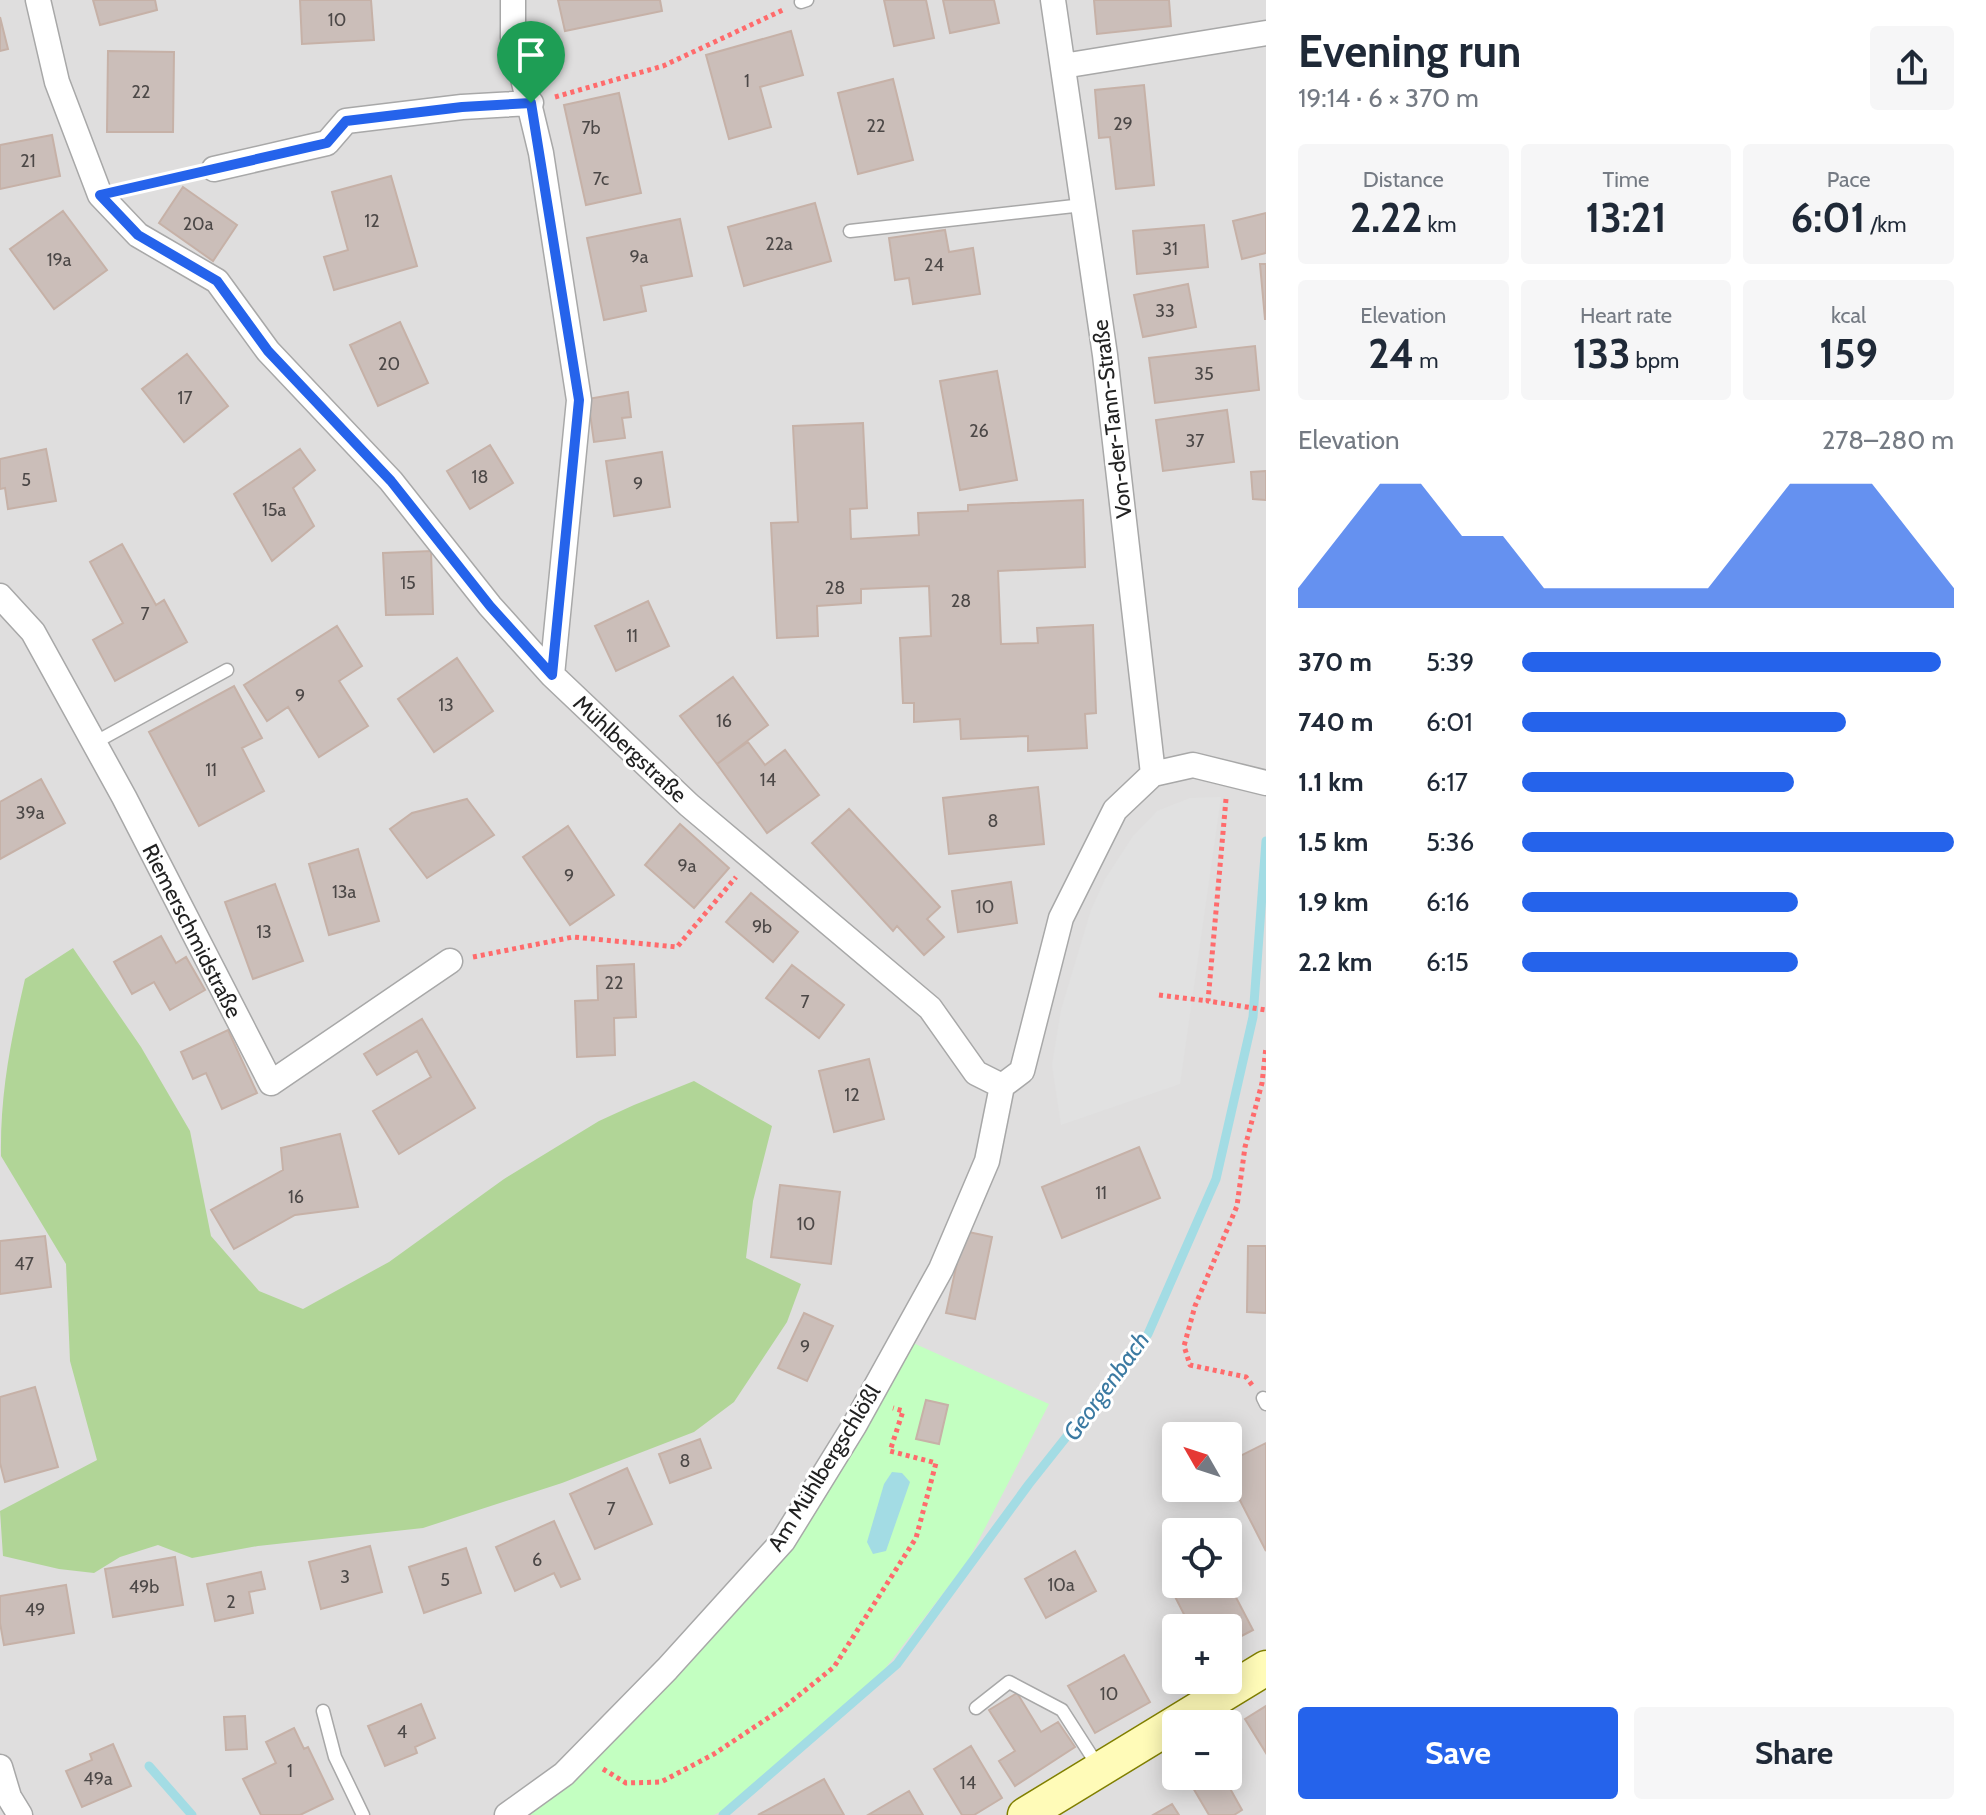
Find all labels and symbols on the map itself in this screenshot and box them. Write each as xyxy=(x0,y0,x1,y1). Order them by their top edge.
house number: 10 xyxy=(328,9,346,31)
pin xyxy=(497,21,565,103)
house number: 1 xyxy=(744,70,750,92)
house number: 22 xyxy=(132,81,150,103)
house number: 29 xyxy=(1113,113,1133,135)
house number: 22 xyxy=(867,115,885,137)
house number: 7b xyxy=(581,117,601,139)
house number: 21 xyxy=(20,150,36,172)
house number: 7c xyxy=(593,168,609,190)
house number: 12 xyxy=(364,210,380,232)
house number: 20a xyxy=(183,213,214,235)
house number: 22a xyxy=(765,233,793,255)
house number: 31 xyxy=(1162,238,1178,260)
house number: 9a xyxy=(630,246,649,268)
house number: 19a xyxy=(47,249,72,271)
house number: 24 xyxy=(924,254,944,276)
house number: 33 xyxy=(1155,300,1175,322)
street label: Von-der-Tann-Straße xyxy=(1086,318,1138,520)
house number: 20 xyxy=(378,353,400,375)
house number: 35 xyxy=(1194,363,1214,385)
house number: 17 xyxy=(178,387,192,409)
house number: 26 xyxy=(969,420,989,442)
house number: 37 xyxy=(1186,430,1204,452)
house number: 18 xyxy=(472,466,488,488)
house number: 5 xyxy=(21,469,31,491)
house number: 9 xyxy=(633,473,643,495)
house number: 15a xyxy=(262,499,286,521)
house number: 15 xyxy=(400,572,416,594)
house number: 28 xyxy=(825,577,845,599)
house number: 28 xyxy=(951,590,971,612)
house number: 7 xyxy=(140,603,150,625)
house number: 11 xyxy=(626,625,638,647)
house number: 9 xyxy=(295,685,305,707)
street label: Mühlbergstraße xyxy=(568,690,692,808)
house number: 13 xyxy=(438,694,454,716)
house number: 16 xyxy=(716,710,732,732)
house number: 11 xyxy=(205,759,217,781)
house number: 14 xyxy=(760,769,776,791)
house number: 39a xyxy=(16,802,45,824)
house number: 8 xyxy=(988,810,998,832)
street label: Riemerschmidstraße xyxy=(137,840,247,1022)
house number: 9a xyxy=(678,855,697,877)
house number: 9 xyxy=(564,865,574,887)
house number: 13a xyxy=(332,881,356,903)
house number: 10 xyxy=(976,896,994,918)
house number: 9b xyxy=(752,916,772,938)
house number: 13 xyxy=(256,921,272,943)
house number: 22 xyxy=(605,972,623,994)
house number: 7 xyxy=(800,991,810,1013)
house number: 12 xyxy=(844,1084,860,1106)
house number: 11 xyxy=(1095,1182,1107,1204)
house number: 16 xyxy=(288,1186,304,1208)
house number: 10 xyxy=(797,1213,815,1235)
house number: 47 xyxy=(14,1253,34,1275)
water label: Georgenbach xyxy=(1057,1326,1155,1446)
house number: 9 xyxy=(800,1336,810,1358)
street label: Am Mühlbergschlößl xyxy=(762,1379,887,1556)
north arrow xyxy=(1162,1422,1242,1502)
house number: 8 xyxy=(680,1450,690,1472)
house number: 7 xyxy=(606,1498,616,1520)
house number: 6 xyxy=(532,1549,542,1571)
house number: 3 xyxy=(340,1566,350,1588)
house number: 5 xyxy=(440,1569,450,1591)
house number: 10a xyxy=(1047,1574,1075,1596)
house number: 49b xyxy=(129,1576,159,1598)
house number: 2 xyxy=(226,1591,236,1613)
house number: 49 xyxy=(25,1599,45,1621)
house number: 10 xyxy=(1100,1683,1118,1705)
house number: 4 xyxy=(397,1721,407,1743)
house number: 1 xyxy=(287,1760,293,1782)
house number: 49a xyxy=(83,1768,113,1790)
house number: 14 xyxy=(960,1772,976,1794)

